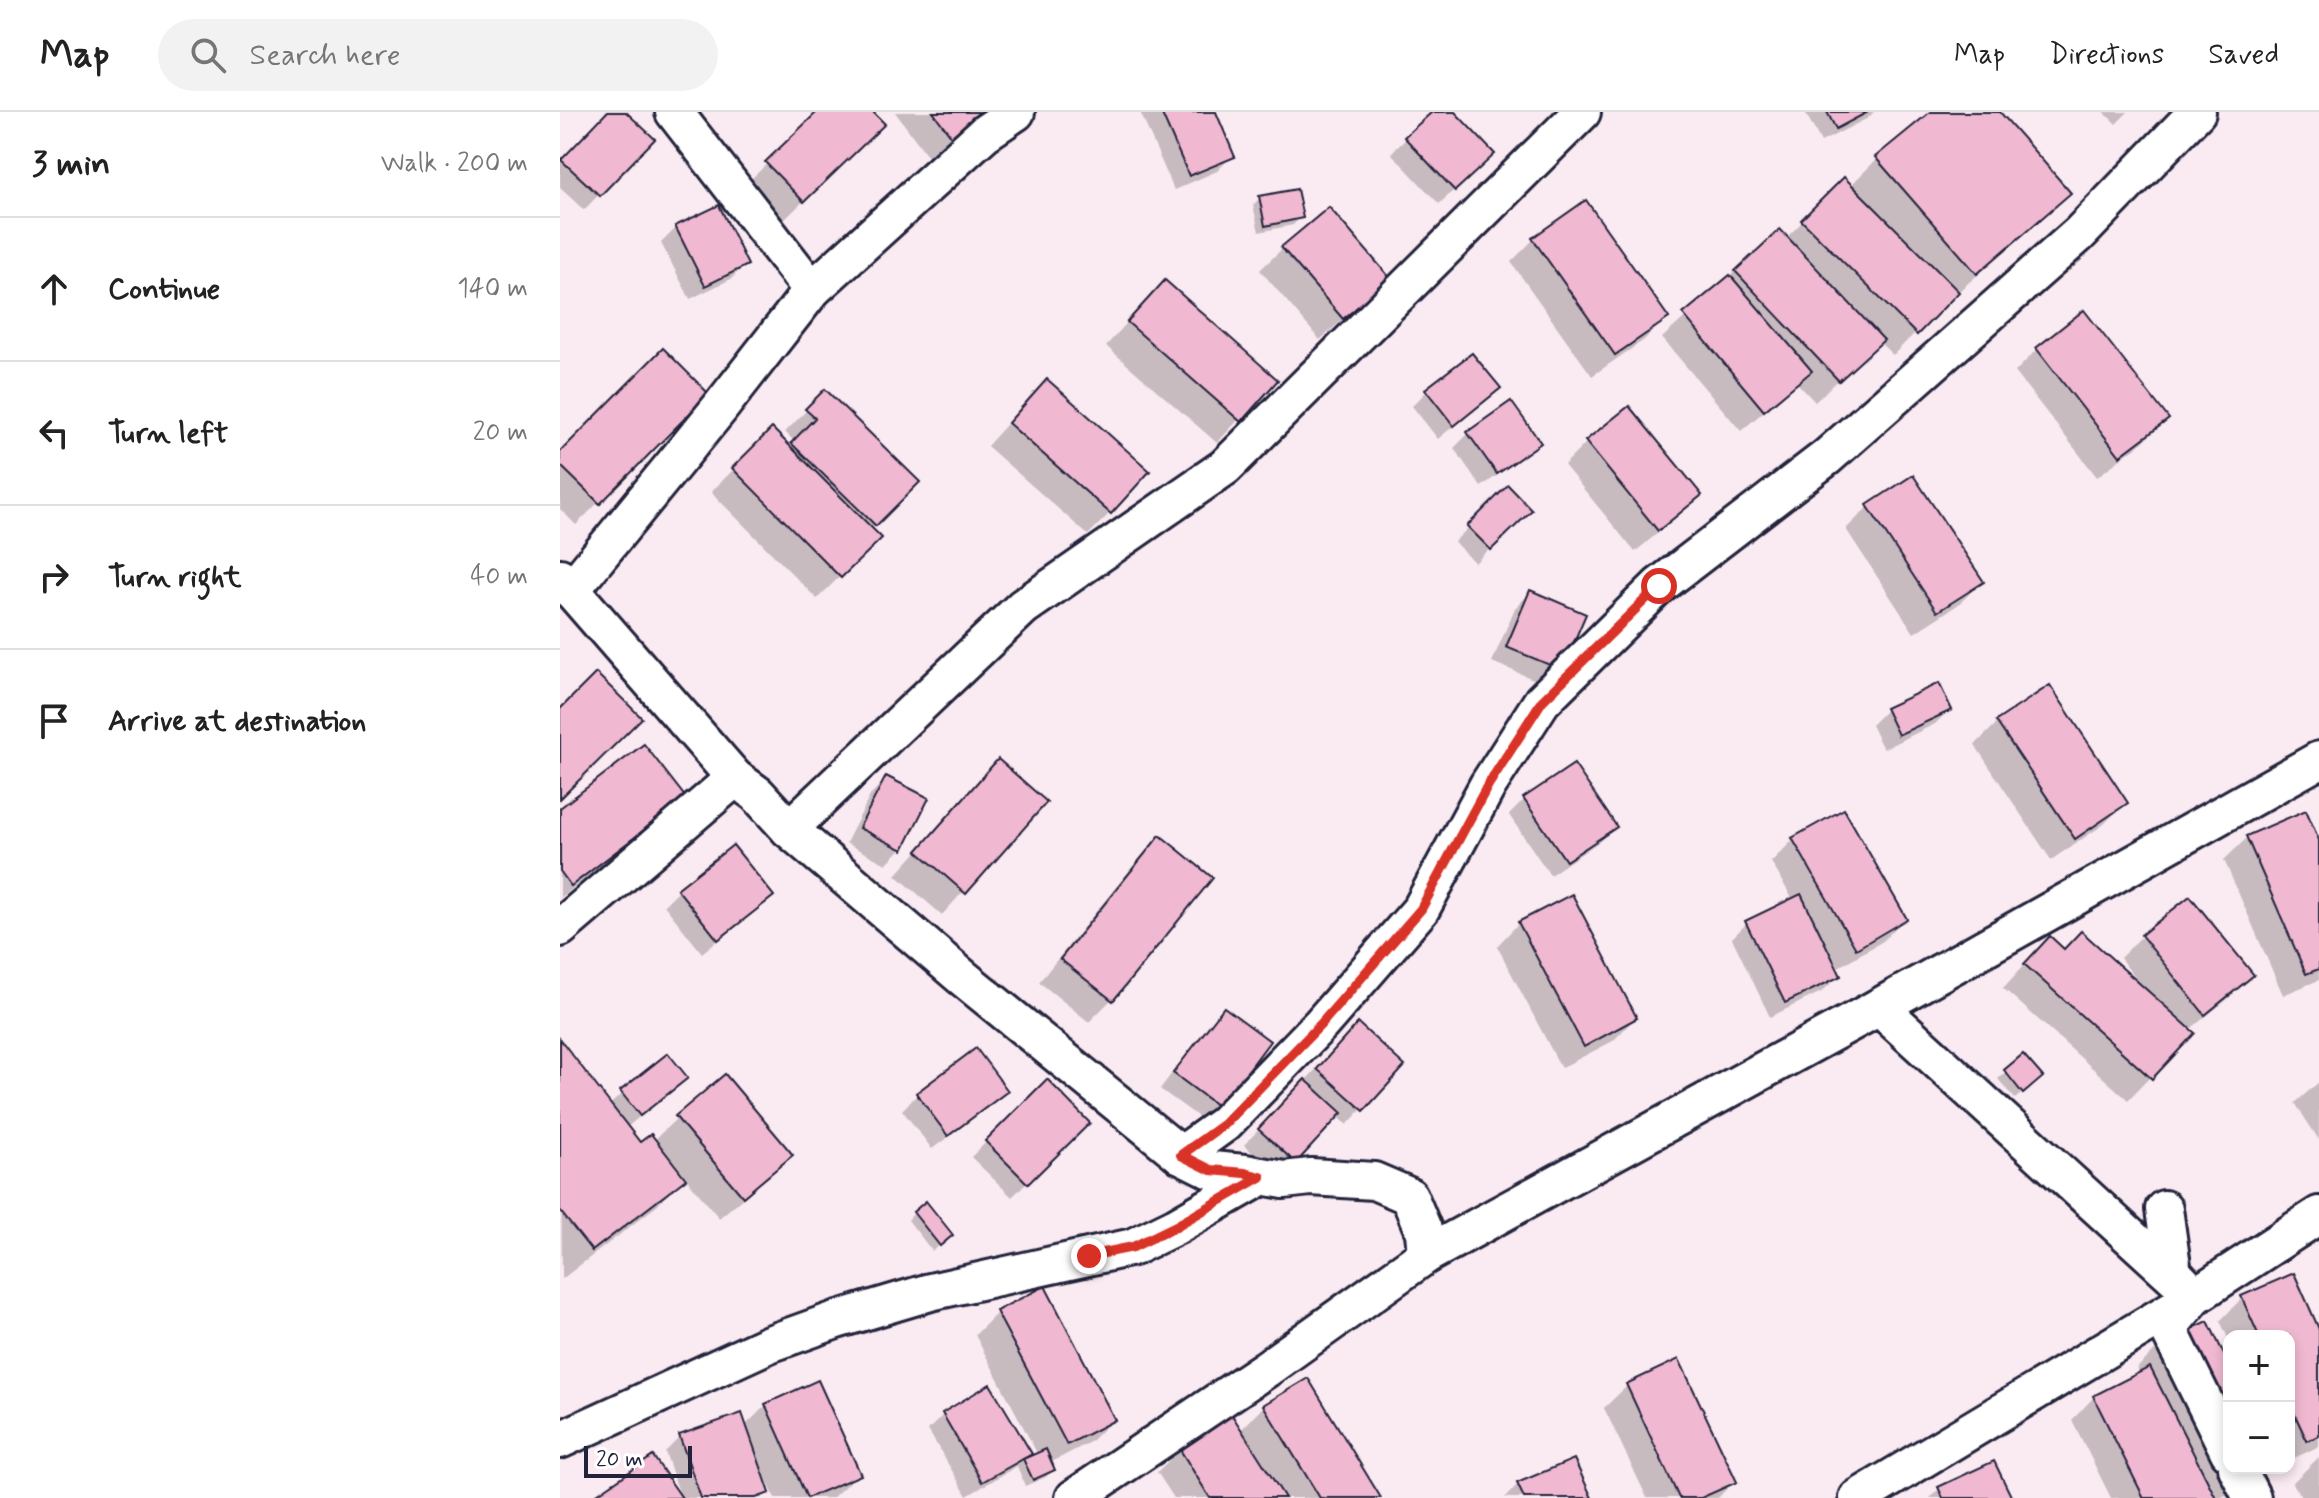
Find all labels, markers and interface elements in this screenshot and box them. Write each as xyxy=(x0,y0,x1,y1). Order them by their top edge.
search box xyxy=(158,19,718,91)
text: Map xyxy=(40,31,110,80)
icon: search xyxy=(186,33,230,77)
text: Search here xyxy=(250,36,401,75)
text: Map xyxy=(1954,37,2005,74)
text: Directions xyxy=(2049,37,2164,74)
text: Saved xyxy=(2208,37,2279,74)
text: 3 min xyxy=(32,142,110,187)
text: Walk · 200 m xyxy=(381,147,528,181)
icon: ahead xyxy=(32,267,76,311)
text: Continue xyxy=(108,270,220,309)
text: 140 m xyxy=(457,272,528,306)
icon: left xyxy=(32,411,76,455)
text: Turn left xyxy=(108,414,228,453)
text: 20 m xyxy=(473,416,528,450)
icon: right xyxy=(32,555,76,599)
text: Turn right xyxy=(108,558,241,597)
text: 40 m xyxy=(470,560,528,594)
route start xyxy=(1641,568,1677,604)
icon: arrive xyxy=(32,699,76,743)
text: Arrive at destination xyxy=(108,702,366,741)
route end xyxy=(1071,1238,1107,1274)
map controls xyxy=(2223,1330,2295,1474)
button: + xyxy=(2223,1330,2295,1402)
button: − xyxy=(2223,1402,2295,1474)
scale bar xyxy=(584,1442,692,1478)
text: 20 m xyxy=(596,1446,643,1474)

